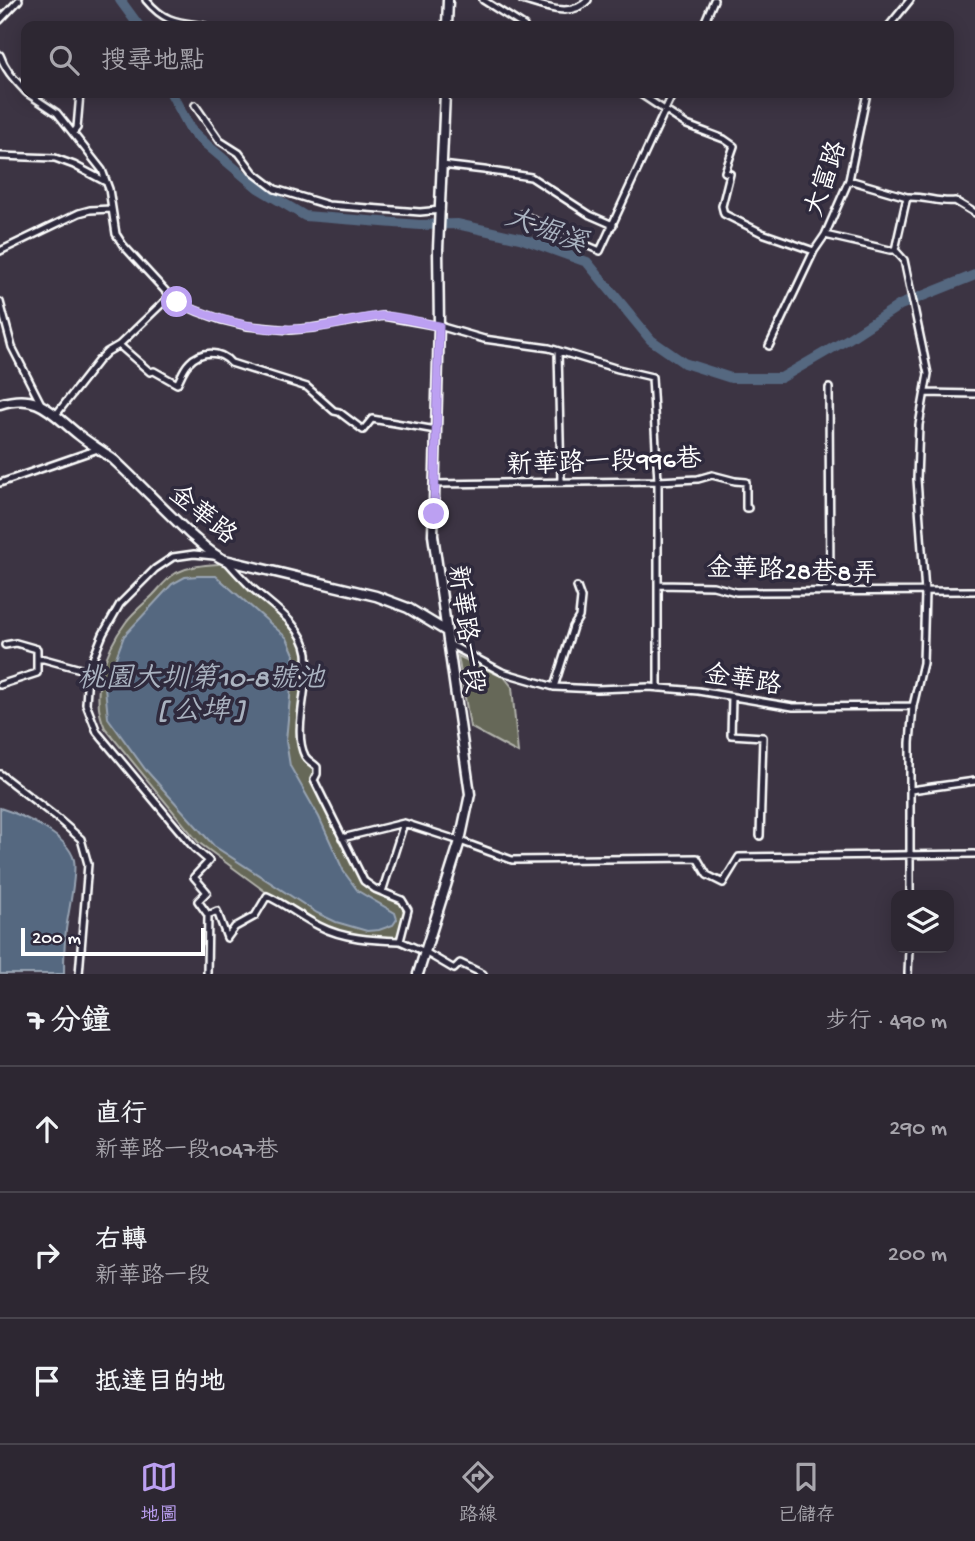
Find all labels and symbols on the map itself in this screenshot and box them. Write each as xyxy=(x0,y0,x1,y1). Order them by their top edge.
street label: 大富路 xyxy=(799,137,856,221)
water label: 大堀溪 xyxy=(500,201,593,263)
route start xyxy=(161,286,192,317)
street label: 新華路一段996巷 xyxy=(506,444,702,483)
street label: 金華路 xyxy=(161,478,242,553)
route end xyxy=(418,498,449,529)
street label: 金華路28巷8弄 xyxy=(706,553,878,592)
street label: 新華路一段 xyxy=(439,563,490,696)
street label: 金華路 xyxy=(701,659,784,704)
water label: 桃園大圳第10-8號池 [ 公埤 ] xyxy=(77,663,326,729)
scale bar xyxy=(21,925,205,957)

